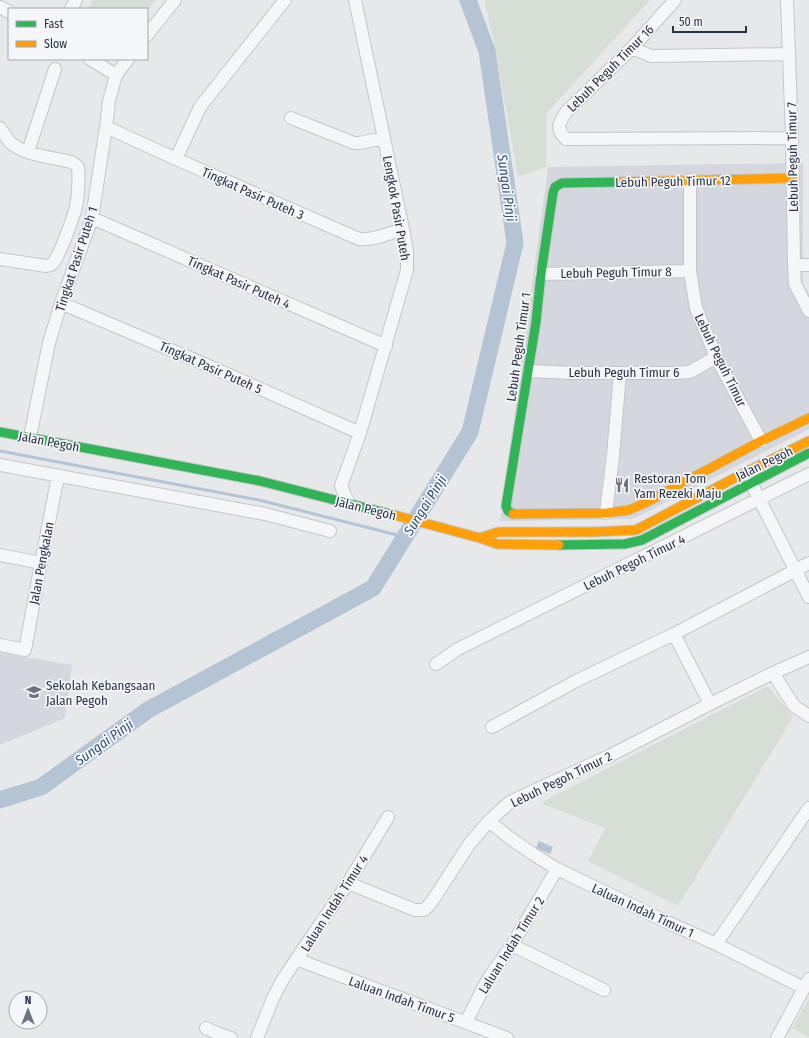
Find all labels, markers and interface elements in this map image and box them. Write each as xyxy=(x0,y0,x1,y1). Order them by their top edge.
legend xyxy=(8,8,148,60)
scale bar xyxy=(673,8,746,34)
text: 50 m xyxy=(679,15,703,29)
text: Fast xyxy=(44,17,63,31)
street label: Lebuh Peguh Timur 16 xyxy=(564,22,657,115)
text: Slow xyxy=(44,37,67,51)
street label: Lebuh Peguh Timur 7 xyxy=(784,102,801,212)
water label: Sungai Pinji xyxy=(493,152,520,223)
street label: Lengkok Pasir Puteh xyxy=(380,154,413,262)
street label: Tingkat Pasir Puteh 3 xyxy=(199,164,306,223)
street label: Lebuh Peguh Timur 12 xyxy=(615,173,731,190)
street label: Tingkat Pasir Puteh 1 xyxy=(52,205,101,313)
street label: Tingkat Pasir Puteh 4 xyxy=(185,253,292,312)
street label: Lebuh Peguh Timur 8 xyxy=(560,264,672,281)
street label: Lebuh Peguh Timur 1 xyxy=(503,292,534,402)
street label: Lebuh Peguh Timur xyxy=(692,311,750,410)
street label: Tingkat Pasir Puteh 5 xyxy=(157,338,264,397)
street label: Lebuh Peguh Timur 6 xyxy=(568,365,680,380)
street label: Jalan Pegoh xyxy=(17,428,81,455)
street label: Jalan Pegoh xyxy=(733,443,795,484)
place label: Restoran Tom Yam Rezeki Maju xyxy=(634,471,722,501)
water label: Sungai Pinji xyxy=(400,472,451,539)
restaurant icon: Restoran Tom Yam Rezeki Maju xyxy=(613,476,631,494)
street label: Jalan Pegoh xyxy=(334,494,398,523)
street label: Jalan Pengkalan xyxy=(26,520,57,606)
street label: Lebuh Pegoh Timur 4 xyxy=(581,531,687,594)
place label: Sekolah Kebangsaan Jalan Pegoh xyxy=(46,678,155,708)
school or university icon: Sekolah Kebangsaan Jalan Pegoh xyxy=(25,683,43,701)
water label: Sungai Pinji xyxy=(71,715,137,770)
street label: Lebuh Pegoh Timur 2 xyxy=(508,748,614,810)
street label: Laluan Indah Timur 4 xyxy=(298,852,371,954)
street label: Laluan Indah Timur 1 xyxy=(589,880,696,941)
street label: Laluan Indah Timur 2 xyxy=(476,894,547,996)
street label: Laluan Indah Timur 5 xyxy=(347,973,457,1026)
north arrow xyxy=(8,990,48,1030)
text: N xyxy=(25,994,31,1007)

